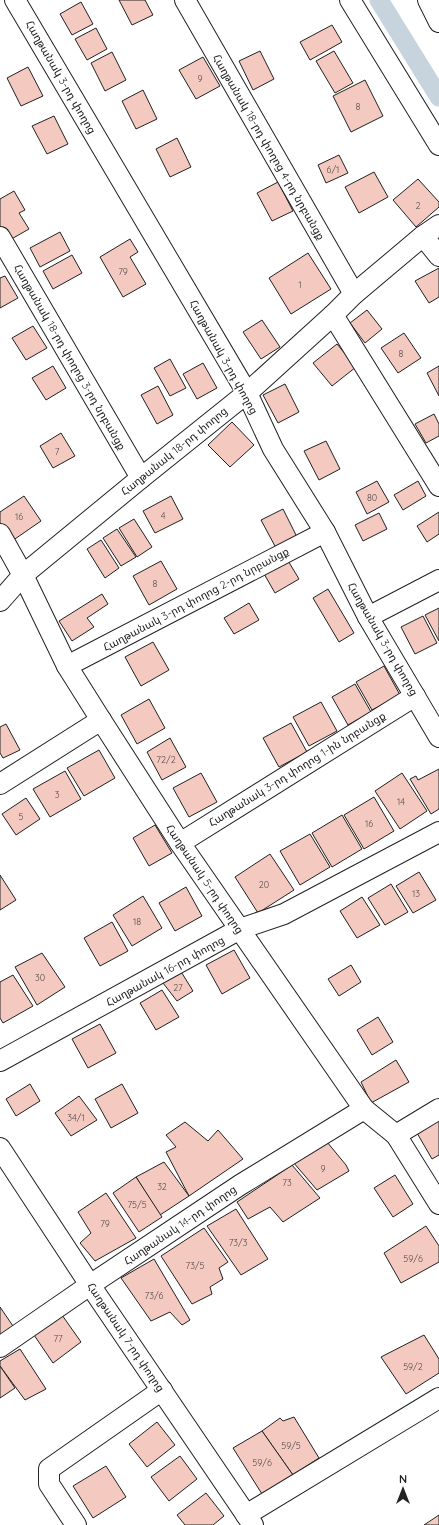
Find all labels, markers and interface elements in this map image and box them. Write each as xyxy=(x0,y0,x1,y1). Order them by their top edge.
street label: Հաղթանակ 3-րդ փողոց xyxy=(23,18,99,136)
street label: Հաղթանակ 18-րդ փողոց 4-րդ նրբանցք xyxy=(210,52,328,242)
house number: 9 xyxy=(197,73,203,84)
house number: 8 xyxy=(356,101,361,112)
house number: 6/1 xyxy=(327,164,339,175)
house number: 2 xyxy=(416,200,421,211)
street label: Հաղթանակ 18-րդ փողոց 3-րդ նրբանցք xyxy=(11,262,129,452)
house number: 79 xyxy=(118,266,128,277)
house number: 1 xyxy=(298,279,302,290)
street label: Հաղթանակ 3-րդ փողոց xyxy=(187,297,261,417)
house number: 8 xyxy=(399,348,404,359)
street label: Հաղթանակ 18-րդ փողոց xyxy=(118,404,230,498)
house number: 7 xyxy=(55,446,60,457)
house number: 80 xyxy=(367,492,377,503)
house number: 4 xyxy=(161,510,166,521)
house number: 16 xyxy=(15,511,23,522)
street label: Հաղթանակ 3-րդ փողոց 2-րդ նրբանցք xyxy=(101,544,291,654)
house number: 8 xyxy=(153,578,158,589)
street label: Հաղթանակ 3-րդ փողոց xyxy=(345,580,421,698)
street label: Հաղթանակ 3-րդ փողոց 1-ին նրբանցք xyxy=(206,708,388,830)
house number: 72/2 xyxy=(156,754,176,765)
house number: 3 xyxy=(55,789,60,800)
house number: 14 xyxy=(397,796,405,807)
house number: 5 xyxy=(19,811,24,822)
house number: 16 xyxy=(365,818,373,829)
street label: Հաղթանակ 5-րդ փողոց xyxy=(163,822,247,936)
house number: 20 xyxy=(259,879,269,890)
house number: 13 xyxy=(412,888,420,899)
house number: 18 xyxy=(133,916,141,927)
street label: Հաղթանակ 16-րդ փողոց xyxy=(103,933,227,1009)
house number: 30 xyxy=(35,972,45,983)
house number: 27 xyxy=(173,982,183,993)
house number: 34/1 xyxy=(67,1112,85,1123)
house number: 9 xyxy=(320,1163,326,1174)
house number: 73 xyxy=(282,1177,292,1188)
house number: 32 xyxy=(157,1181,167,1192)
street label: Հաղթանակ 14-րդ փողոց xyxy=(121,1182,239,1268)
house number: 75/5 xyxy=(127,1199,147,1210)
house number: 79 xyxy=(100,1218,110,1229)
house number: 73/3 xyxy=(229,1237,248,1248)
house number: 59/6 xyxy=(403,1253,423,1264)
house number: 73/5 xyxy=(186,1260,205,1271)
street label: Հաղթանակ 7-րդ փողոց xyxy=(84,1280,168,1394)
house number: 73/6 xyxy=(145,1290,164,1301)
house number: 77 xyxy=(53,1333,63,1344)
house number: 59/2 xyxy=(403,1361,423,1372)
house number: 59/5 xyxy=(281,1440,301,1451)
house number: 59/6 xyxy=(252,1457,272,1468)
north arrow xyxy=(383,1469,423,1509)
text: N xyxy=(399,1472,407,1486)

